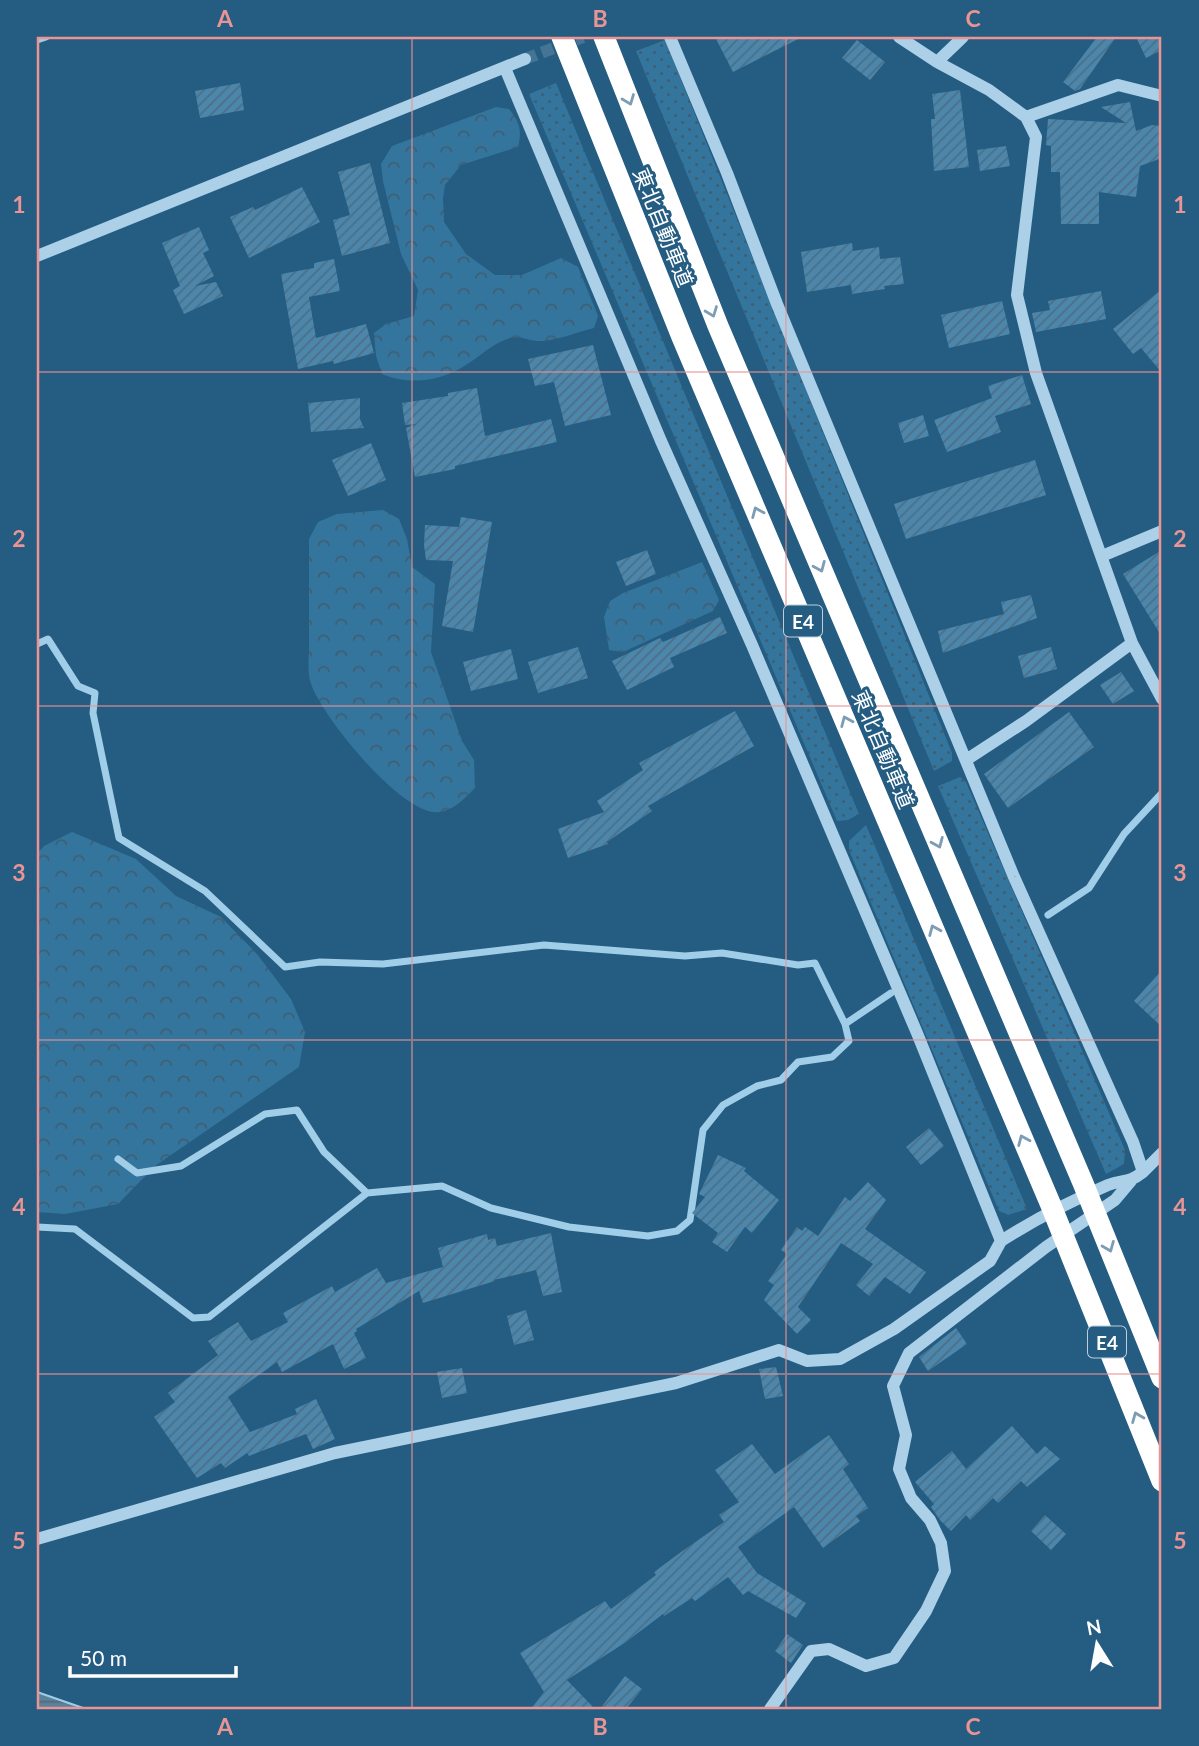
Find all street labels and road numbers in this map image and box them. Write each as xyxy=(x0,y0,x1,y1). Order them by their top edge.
street label: 東北自動車道 xyxy=(629,164,699,290)
road number: E4 xyxy=(784,606,822,636)
street label: 東北自動車道 xyxy=(848,686,920,812)
road number: E4 xyxy=(1088,1326,1126,1358)

